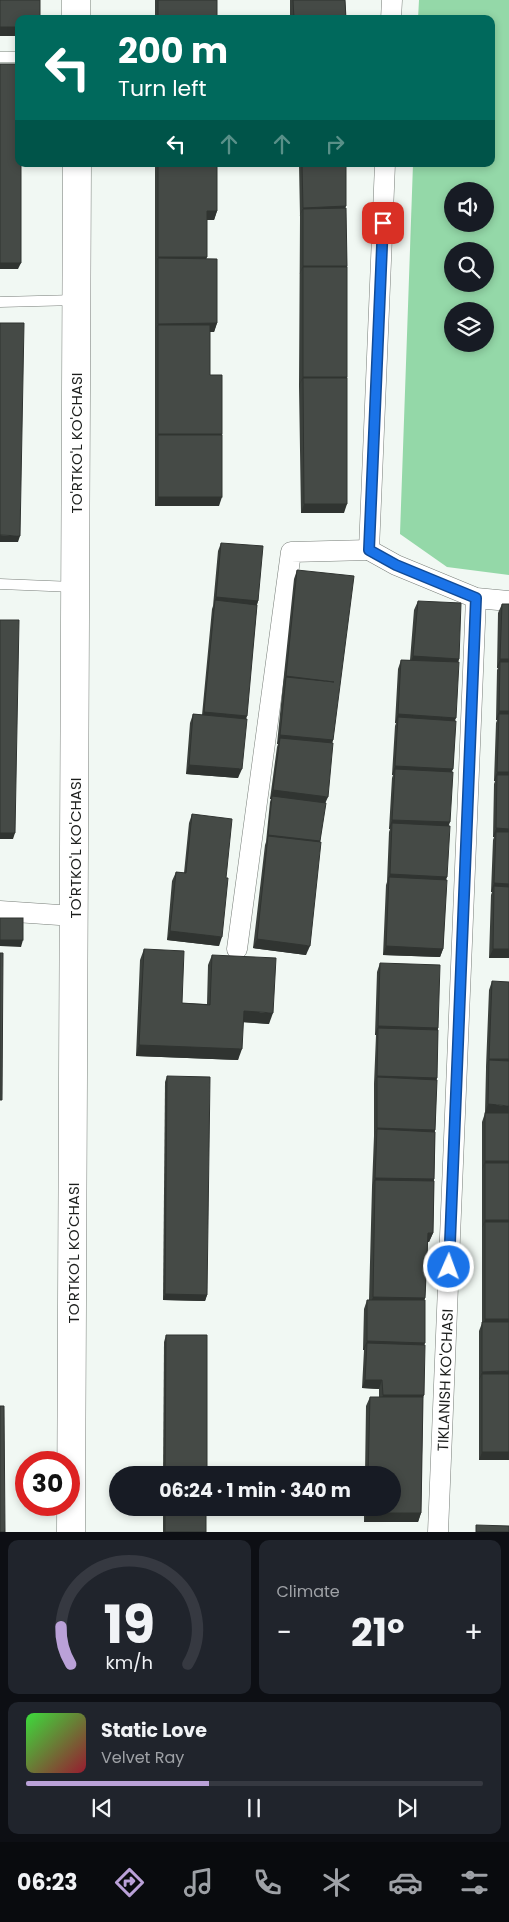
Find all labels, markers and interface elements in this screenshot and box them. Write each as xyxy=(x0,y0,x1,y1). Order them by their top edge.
text: 200 m xyxy=(118,26,228,75)
icon: left xyxy=(35,35,100,100)
text: Turn left xyxy=(118,73,206,104)
icon: left xyxy=(162,130,190,158)
icon: ahead xyxy=(215,130,243,158)
icon: ahead xyxy=(268,130,296,158)
icon: right xyxy=(321,130,349,158)
map controls xyxy=(444,182,494,352)
button: sound xyxy=(444,182,494,232)
pin xyxy=(362,202,404,244)
icon: arrive xyxy=(369,209,397,237)
button: search xyxy=(444,242,494,292)
button: layers xyxy=(444,302,494,352)
street label: TO'RTKO'L KO'CHASI xyxy=(66,373,87,513)
street label: TO'RTKO'L KO'CHASI xyxy=(65,778,86,918)
street label: TO'RTKO'L KO'CHASI xyxy=(63,1183,84,1323)
position arrow xyxy=(422,1240,474,1292)
street label: TIKLANISH KO'CHASI xyxy=(432,1308,458,1452)
speed limit sign: 30 xyxy=(15,1451,80,1516)
text: 06:24 · 1 min · 340 m xyxy=(159,1477,351,1504)
text: Climate xyxy=(277,1580,340,1603)
text: 19 xyxy=(103,1588,155,1661)
text: 21° xyxy=(351,1606,405,1659)
text: − xyxy=(277,1613,292,1652)
text: + xyxy=(464,1613,483,1652)
text: km/h xyxy=(105,1650,153,1675)
text: Static Love xyxy=(101,1717,207,1744)
text: Velvet Ray xyxy=(101,1746,184,1769)
icon: previous xyxy=(88,1794,116,1822)
icon: pause xyxy=(240,1794,268,1822)
icon: next xyxy=(393,1794,421,1822)
icon: directions xyxy=(112,1865,147,1900)
icon: music xyxy=(181,1865,216,1900)
icon: phone xyxy=(250,1865,285,1900)
icon: climate xyxy=(319,1865,354,1900)
icon: car xyxy=(388,1865,423,1900)
icon: filters xyxy=(457,1865,492,1900)
text: 06:23 xyxy=(17,1867,78,1898)

